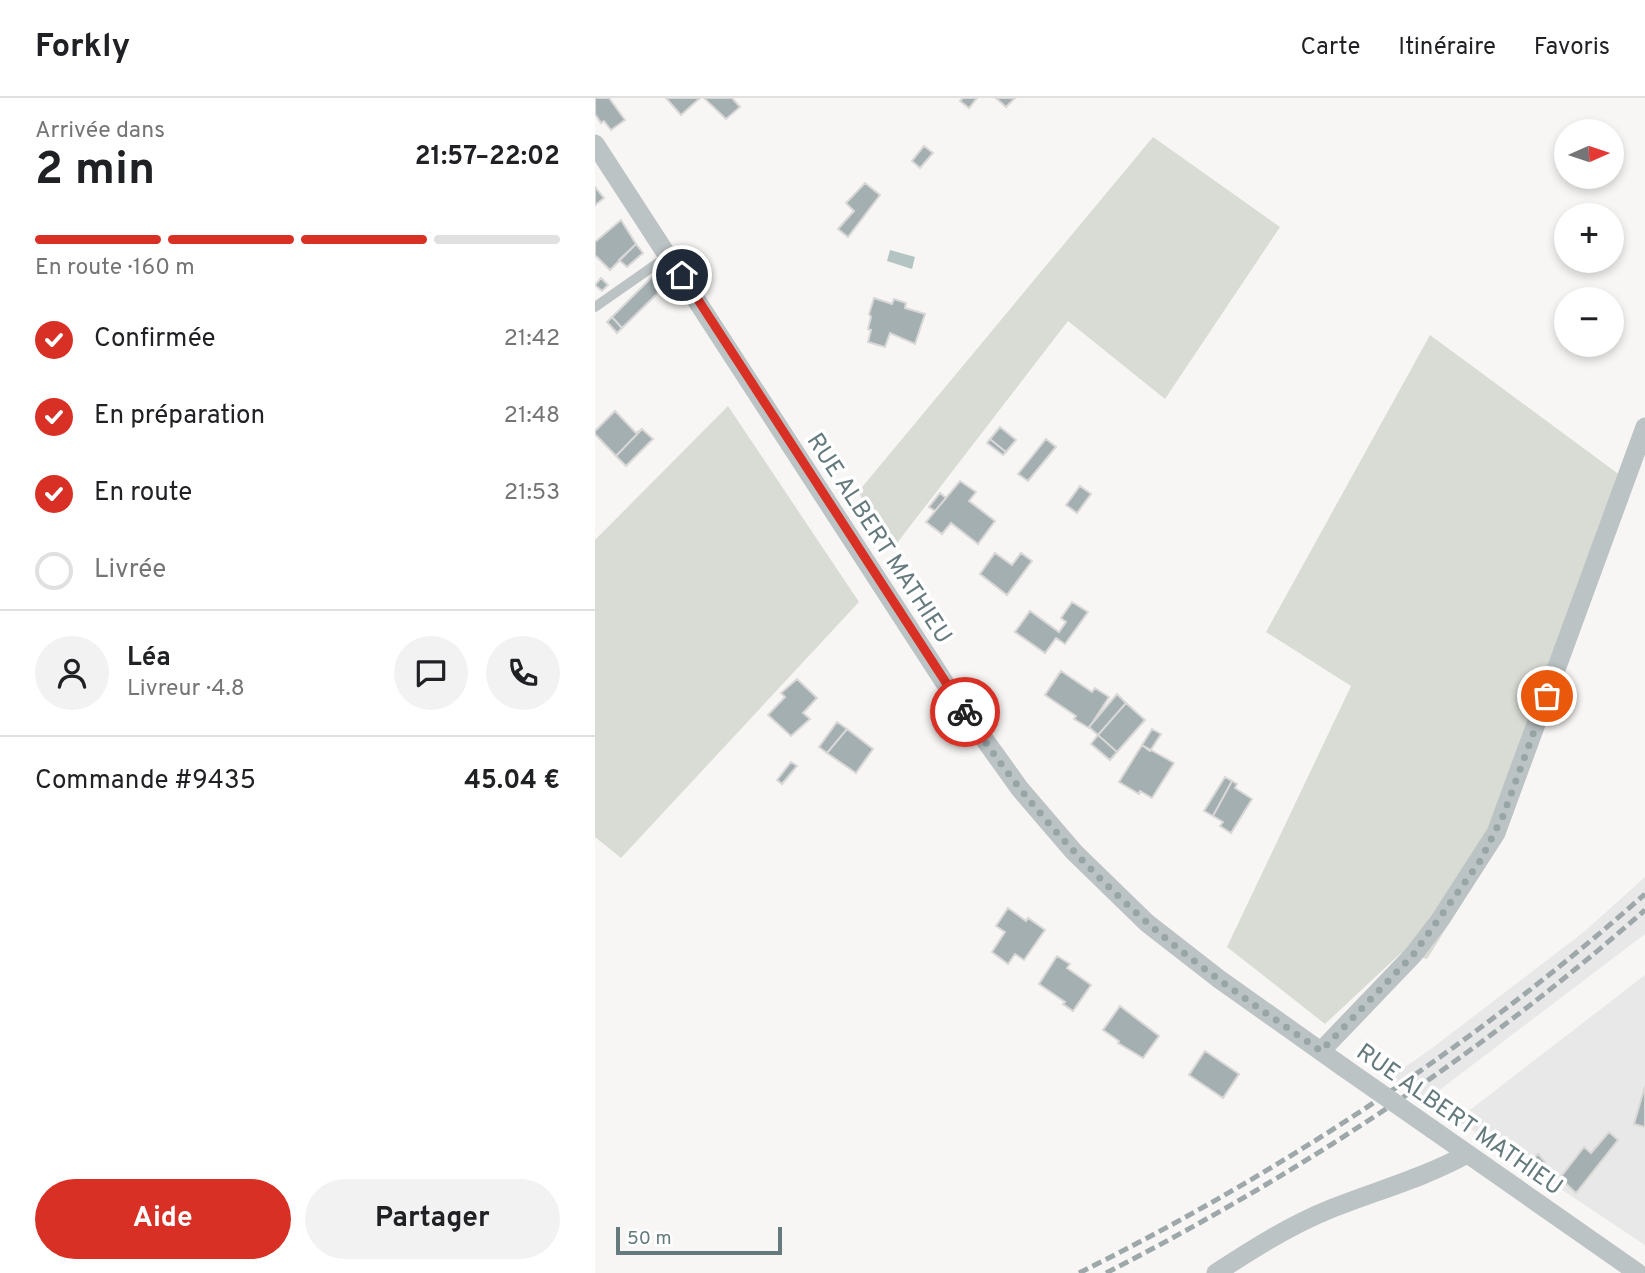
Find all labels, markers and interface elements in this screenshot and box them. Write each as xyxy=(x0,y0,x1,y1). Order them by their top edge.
text: Forkly xyxy=(35,27,130,69)
text: Carte xyxy=(1300,33,1360,63)
text: Itinéraire xyxy=(1398,33,1496,63)
text: Favoris xyxy=(1534,33,1610,63)
text: Arrivée dans xyxy=(35,117,165,146)
north arrow xyxy=(1554,119,1624,189)
map controls xyxy=(1554,119,1624,357)
text: 21:57–22:02 xyxy=(415,141,560,174)
text: 2 min xyxy=(35,142,155,201)
button: + xyxy=(1554,203,1624,273)
pin xyxy=(652,245,712,305)
text: En route · 160 m xyxy=(35,254,195,283)
icon: home xyxy=(663,256,701,294)
button: − xyxy=(1554,287,1624,357)
icon: check xyxy=(35,321,73,359)
text: Confirmée xyxy=(94,323,216,356)
text: 21:42 xyxy=(504,325,560,354)
icon: check xyxy=(35,398,73,436)
text: En préparation xyxy=(94,400,265,433)
text: 21:48 xyxy=(504,402,560,431)
street label: RUE ALBERT MATHIEU xyxy=(799,428,958,650)
icon: check xyxy=(35,475,73,513)
text: En route xyxy=(94,477,192,510)
text: 21:53 xyxy=(504,479,560,508)
text: Livrée xyxy=(94,554,166,587)
button: person xyxy=(35,636,109,710)
button: chat xyxy=(394,636,468,710)
button: phone xyxy=(486,636,560,710)
text: Léa xyxy=(127,642,171,675)
pin xyxy=(1517,666,1577,726)
text: Livreur · 4.8 xyxy=(127,675,245,704)
courier xyxy=(930,677,1000,747)
icon: bag xyxy=(1528,677,1566,715)
icon: bike xyxy=(946,693,984,731)
text: Commande #9435 xyxy=(35,765,256,798)
text: 45.04 € xyxy=(464,765,560,798)
street label: RUE ALBERT MATHIEU xyxy=(1350,1038,1568,1203)
button: Aide xyxy=(35,1179,291,1259)
button: Partager xyxy=(305,1179,560,1259)
scale bar xyxy=(616,1224,782,1256)
text: 50 m xyxy=(627,1227,672,1251)

